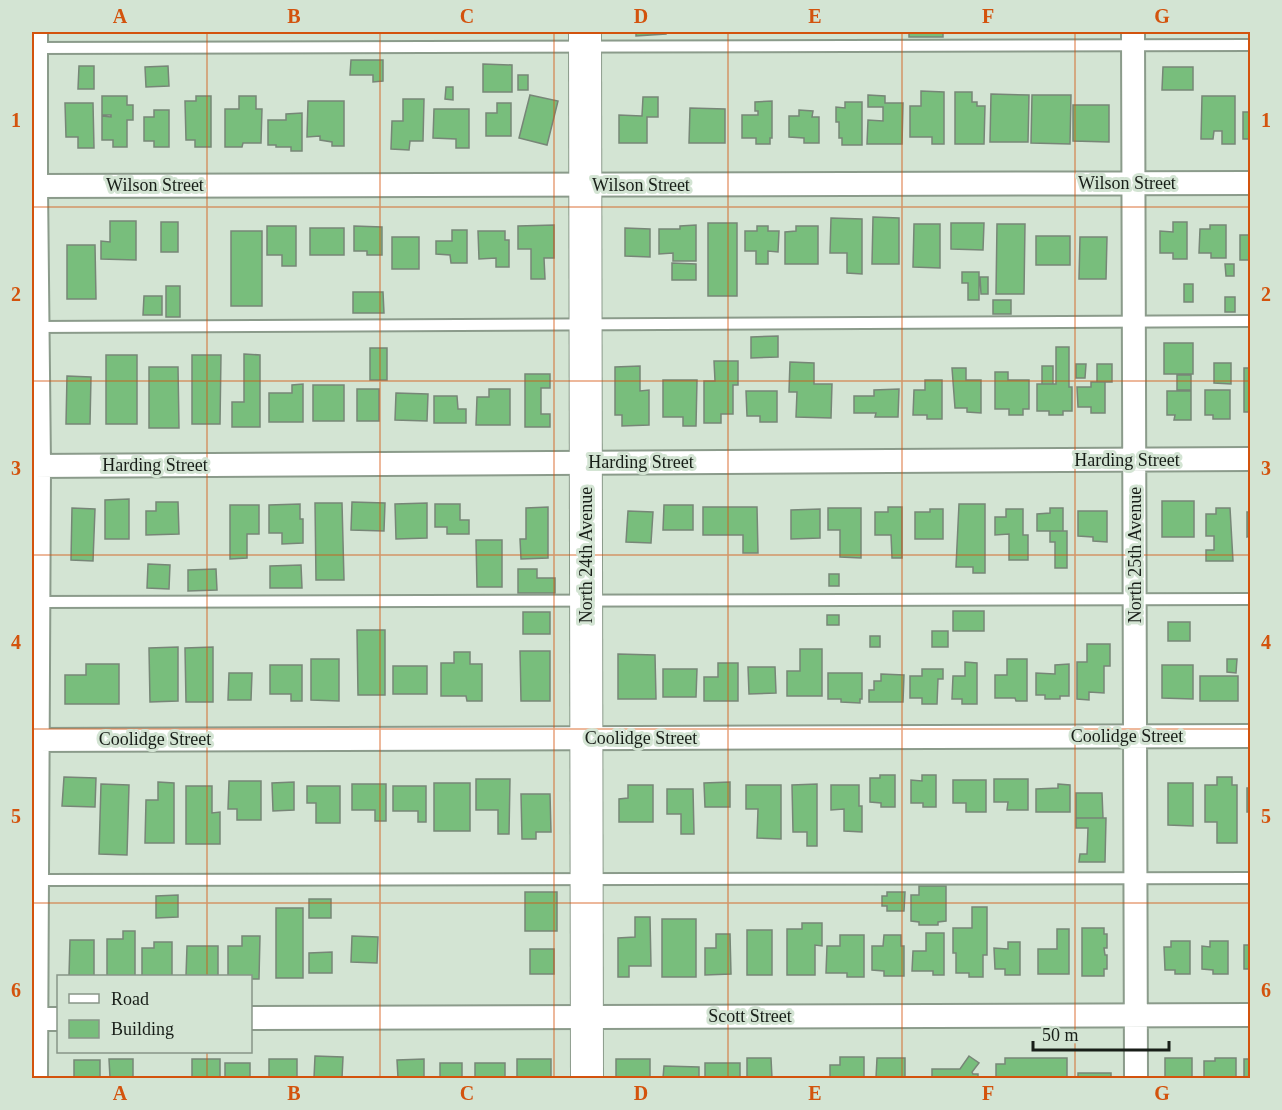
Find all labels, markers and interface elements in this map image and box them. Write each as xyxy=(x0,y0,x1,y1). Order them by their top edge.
text: A xyxy=(113,5,128,27)
text: B xyxy=(287,5,301,27)
text: C xyxy=(460,5,474,27)
text: D xyxy=(634,5,648,27)
text: E xyxy=(808,5,822,27)
text: F xyxy=(982,5,994,27)
text: G xyxy=(1154,5,1170,27)
text: 1 xyxy=(11,109,21,131)
text: 1 xyxy=(1261,109,1271,131)
street label: Wilson Street xyxy=(1078,173,1176,193)
street label: Wilson Street xyxy=(106,175,204,195)
street label: Wilson Street xyxy=(592,175,690,195)
text: 2 xyxy=(11,283,21,305)
text: 2 xyxy=(1261,283,1271,305)
street label: Harding Street xyxy=(1074,450,1180,470)
street label: Harding Street xyxy=(588,452,694,472)
street label: Harding Street xyxy=(102,455,208,475)
text: 3 xyxy=(11,457,21,479)
text: 3 xyxy=(1261,457,1271,479)
street label: North 24th Avenue xyxy=(576,487,596,623)
street label: North 25th Avenue xyxy=(1125,487,1145,623)
text: 4 xyxy=(11,631,21,653)
text: 4 xyxy=(1261,631,1271,653)
street label: Coolidge Street xyxy=(1071,726,1183,746)
street label: Coolidge Street xyxy=(585,728,697,748)
street label: Coolidge Street xyxy=(99,729,211,749)
text: 5 xyxy=(11,805,21,827)
text: 5 xyxy=(1261,805,1271,827)
legend xyxy=(57,975,252,1053)
text: 6 xyxy=(11,979,21,1001)
text: 6 xyxy=(1261,979,1271,1001)
text: Road xyxy=(111,989,149,1009)
street label: Scott Street xyxy=(708,1006,792,1026)
scale bar xyxy=(1033,1014,1170,1052)
text: Building xyxy=(111,1019,174,1039)
text: 50 m xyxy=(1042,1025,1079,1045)
text: A xyxy=(113,1082,128,1104)
text: B xyxy=(287,1082,301,1104)
text: C xyxy=(460,1082,474,1104)
text: D xyxy=(634,1082,648,1104)
text: E xyxy=(808,1082,822,1104)
text: F xyxy=(982,1082,994,1104)
text: G xyxy=(1154,1082,1170,1104)

